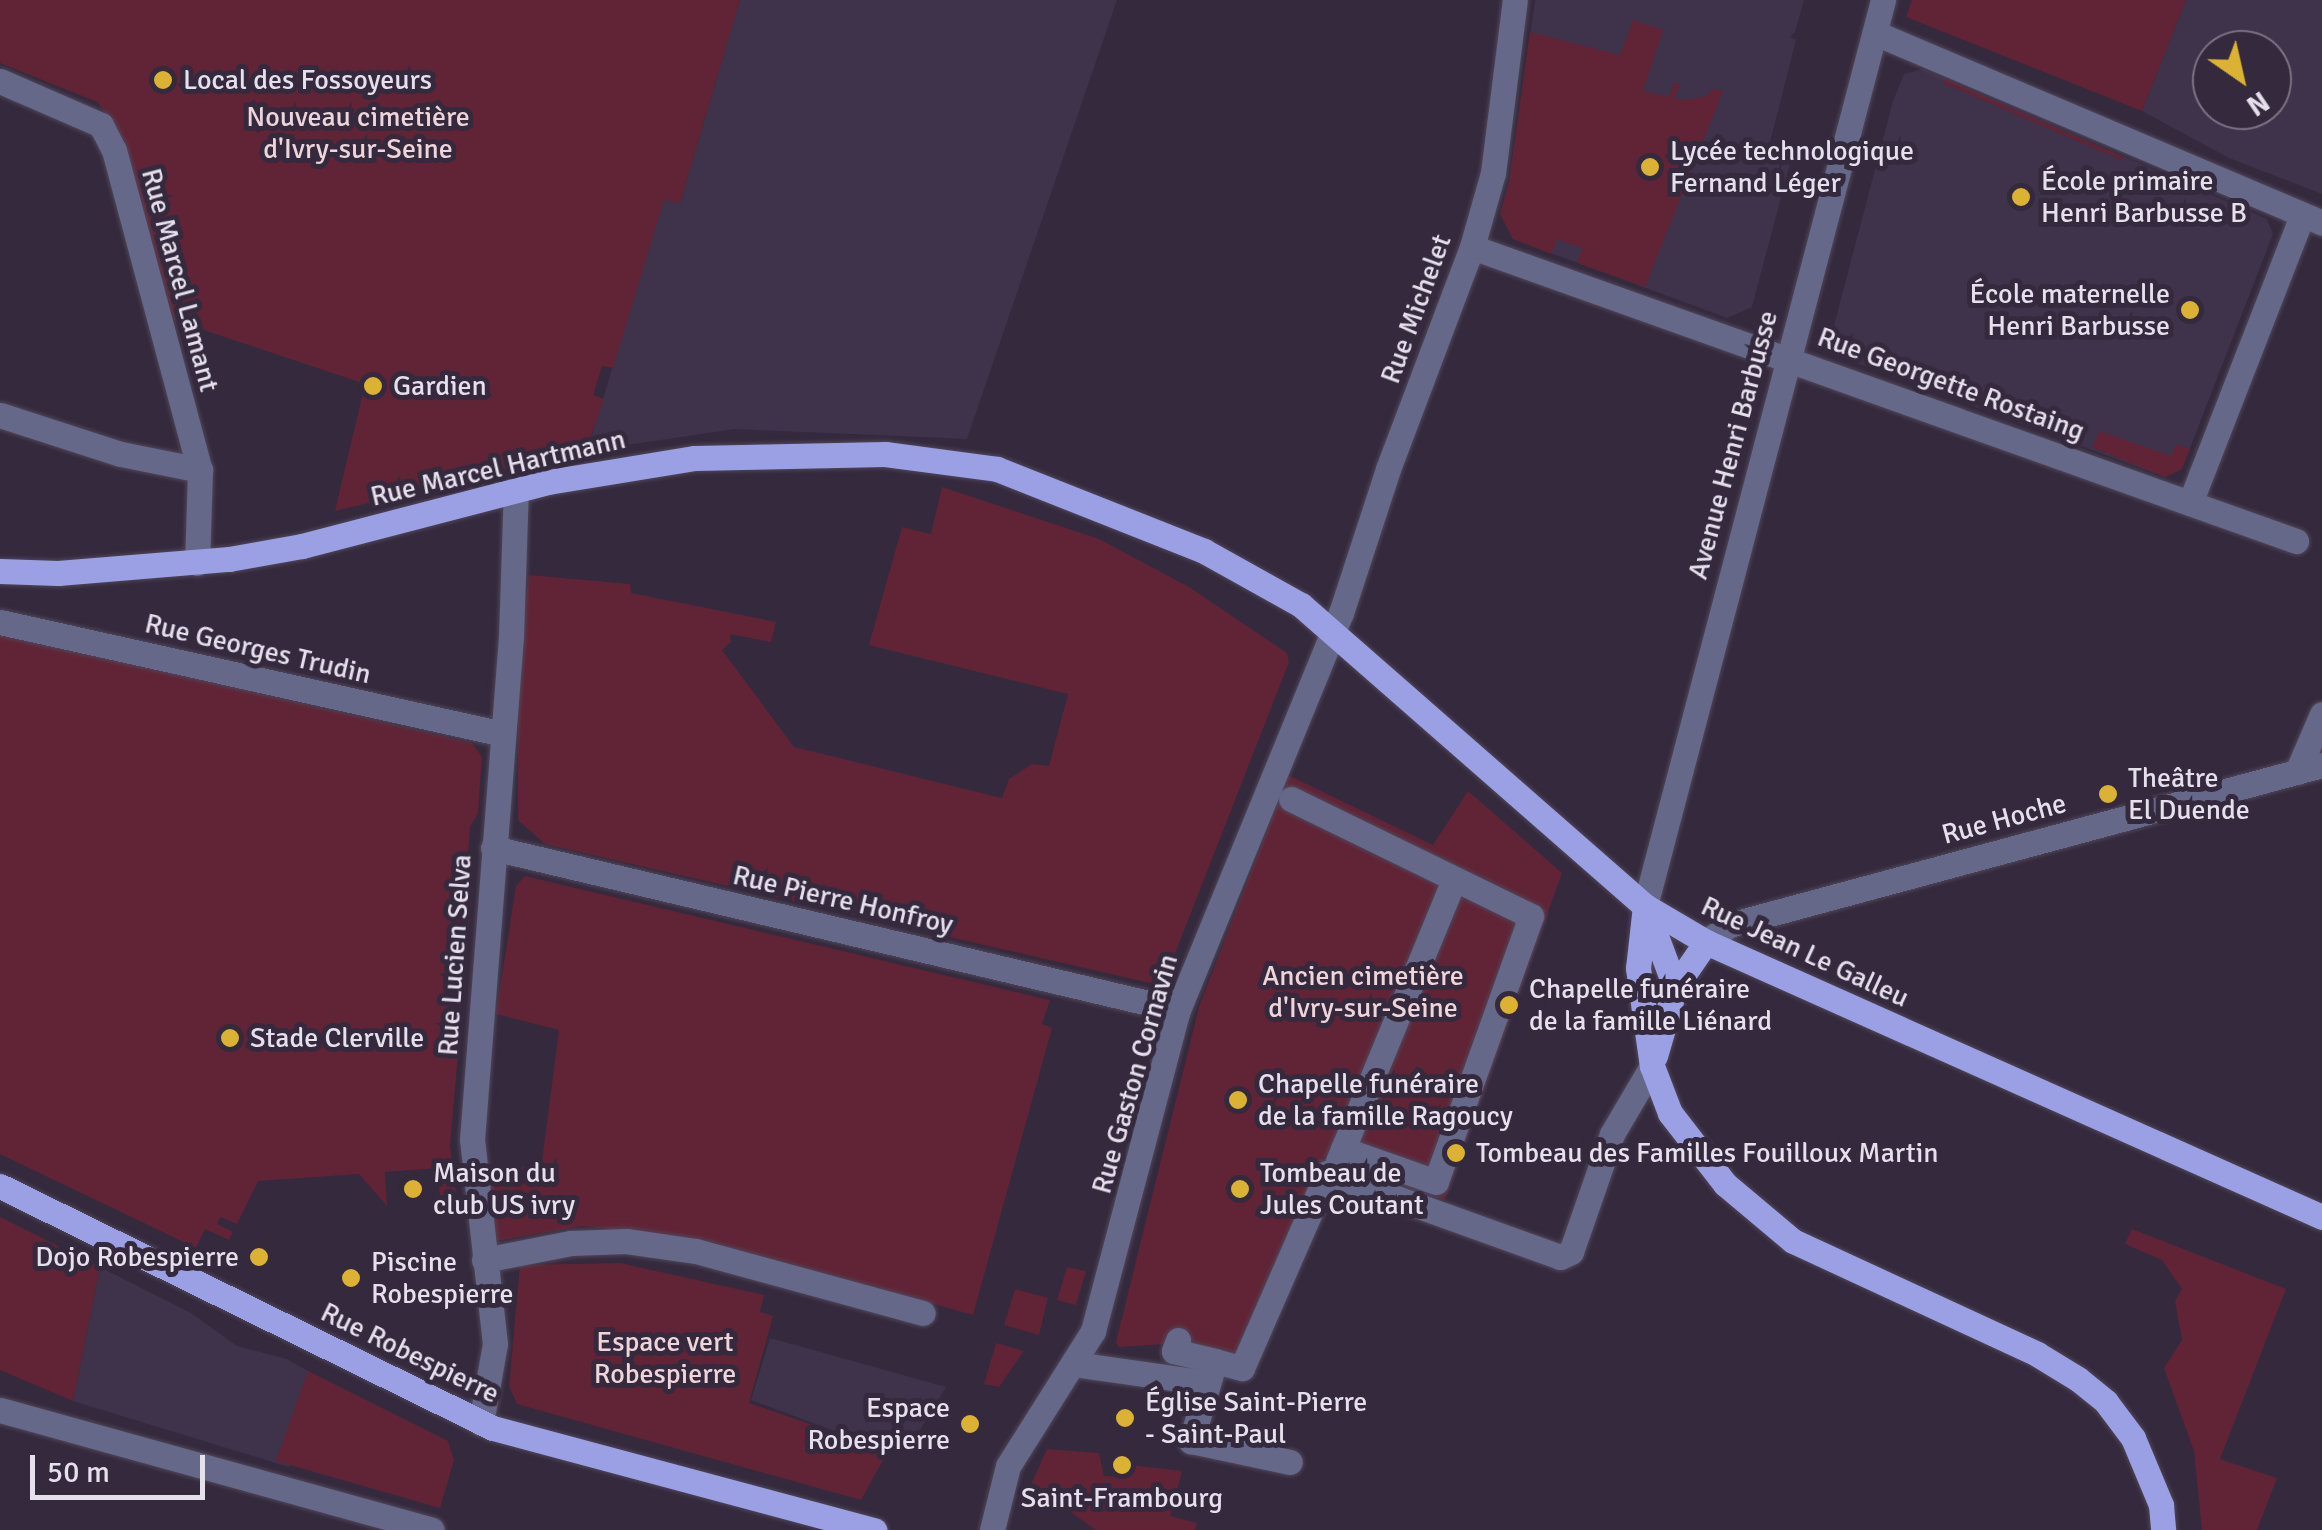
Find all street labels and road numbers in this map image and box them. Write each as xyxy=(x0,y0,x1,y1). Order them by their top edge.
street label: Rue Marcel Lamant xyxy=(134,165,226,395)
street label: Rue Michelet xyxy=(1374,230,1458,388)
street label: Avenue Henri Barbusse xyxy=(1681,307,1785,583)
street label: Rue Georgette Rostaing xyxy=(1813,320,2089,448)
street label: Rue Marcel Hartmann xyxy=(367,422,629,514)
street label: Rue Georges Trudin xyxy=(142,607,374,691)
street label: Rue Hoche xyxy=(1938,786,2070,852)
street label: Rue Lucien Selva xyxy=(431,853,479,1057)
street label: Rue Pierre Honfroy xyxy=(730,858,956,942)
street label: Rue Jean Le Galleu xyxy=(1696,889,1914,1015)
street label: Rue Gaston Cornavin xyxy=(1085,950,1185,1198)
street label: Rue Robespierre xyxy=(315,1295,505,1411)

